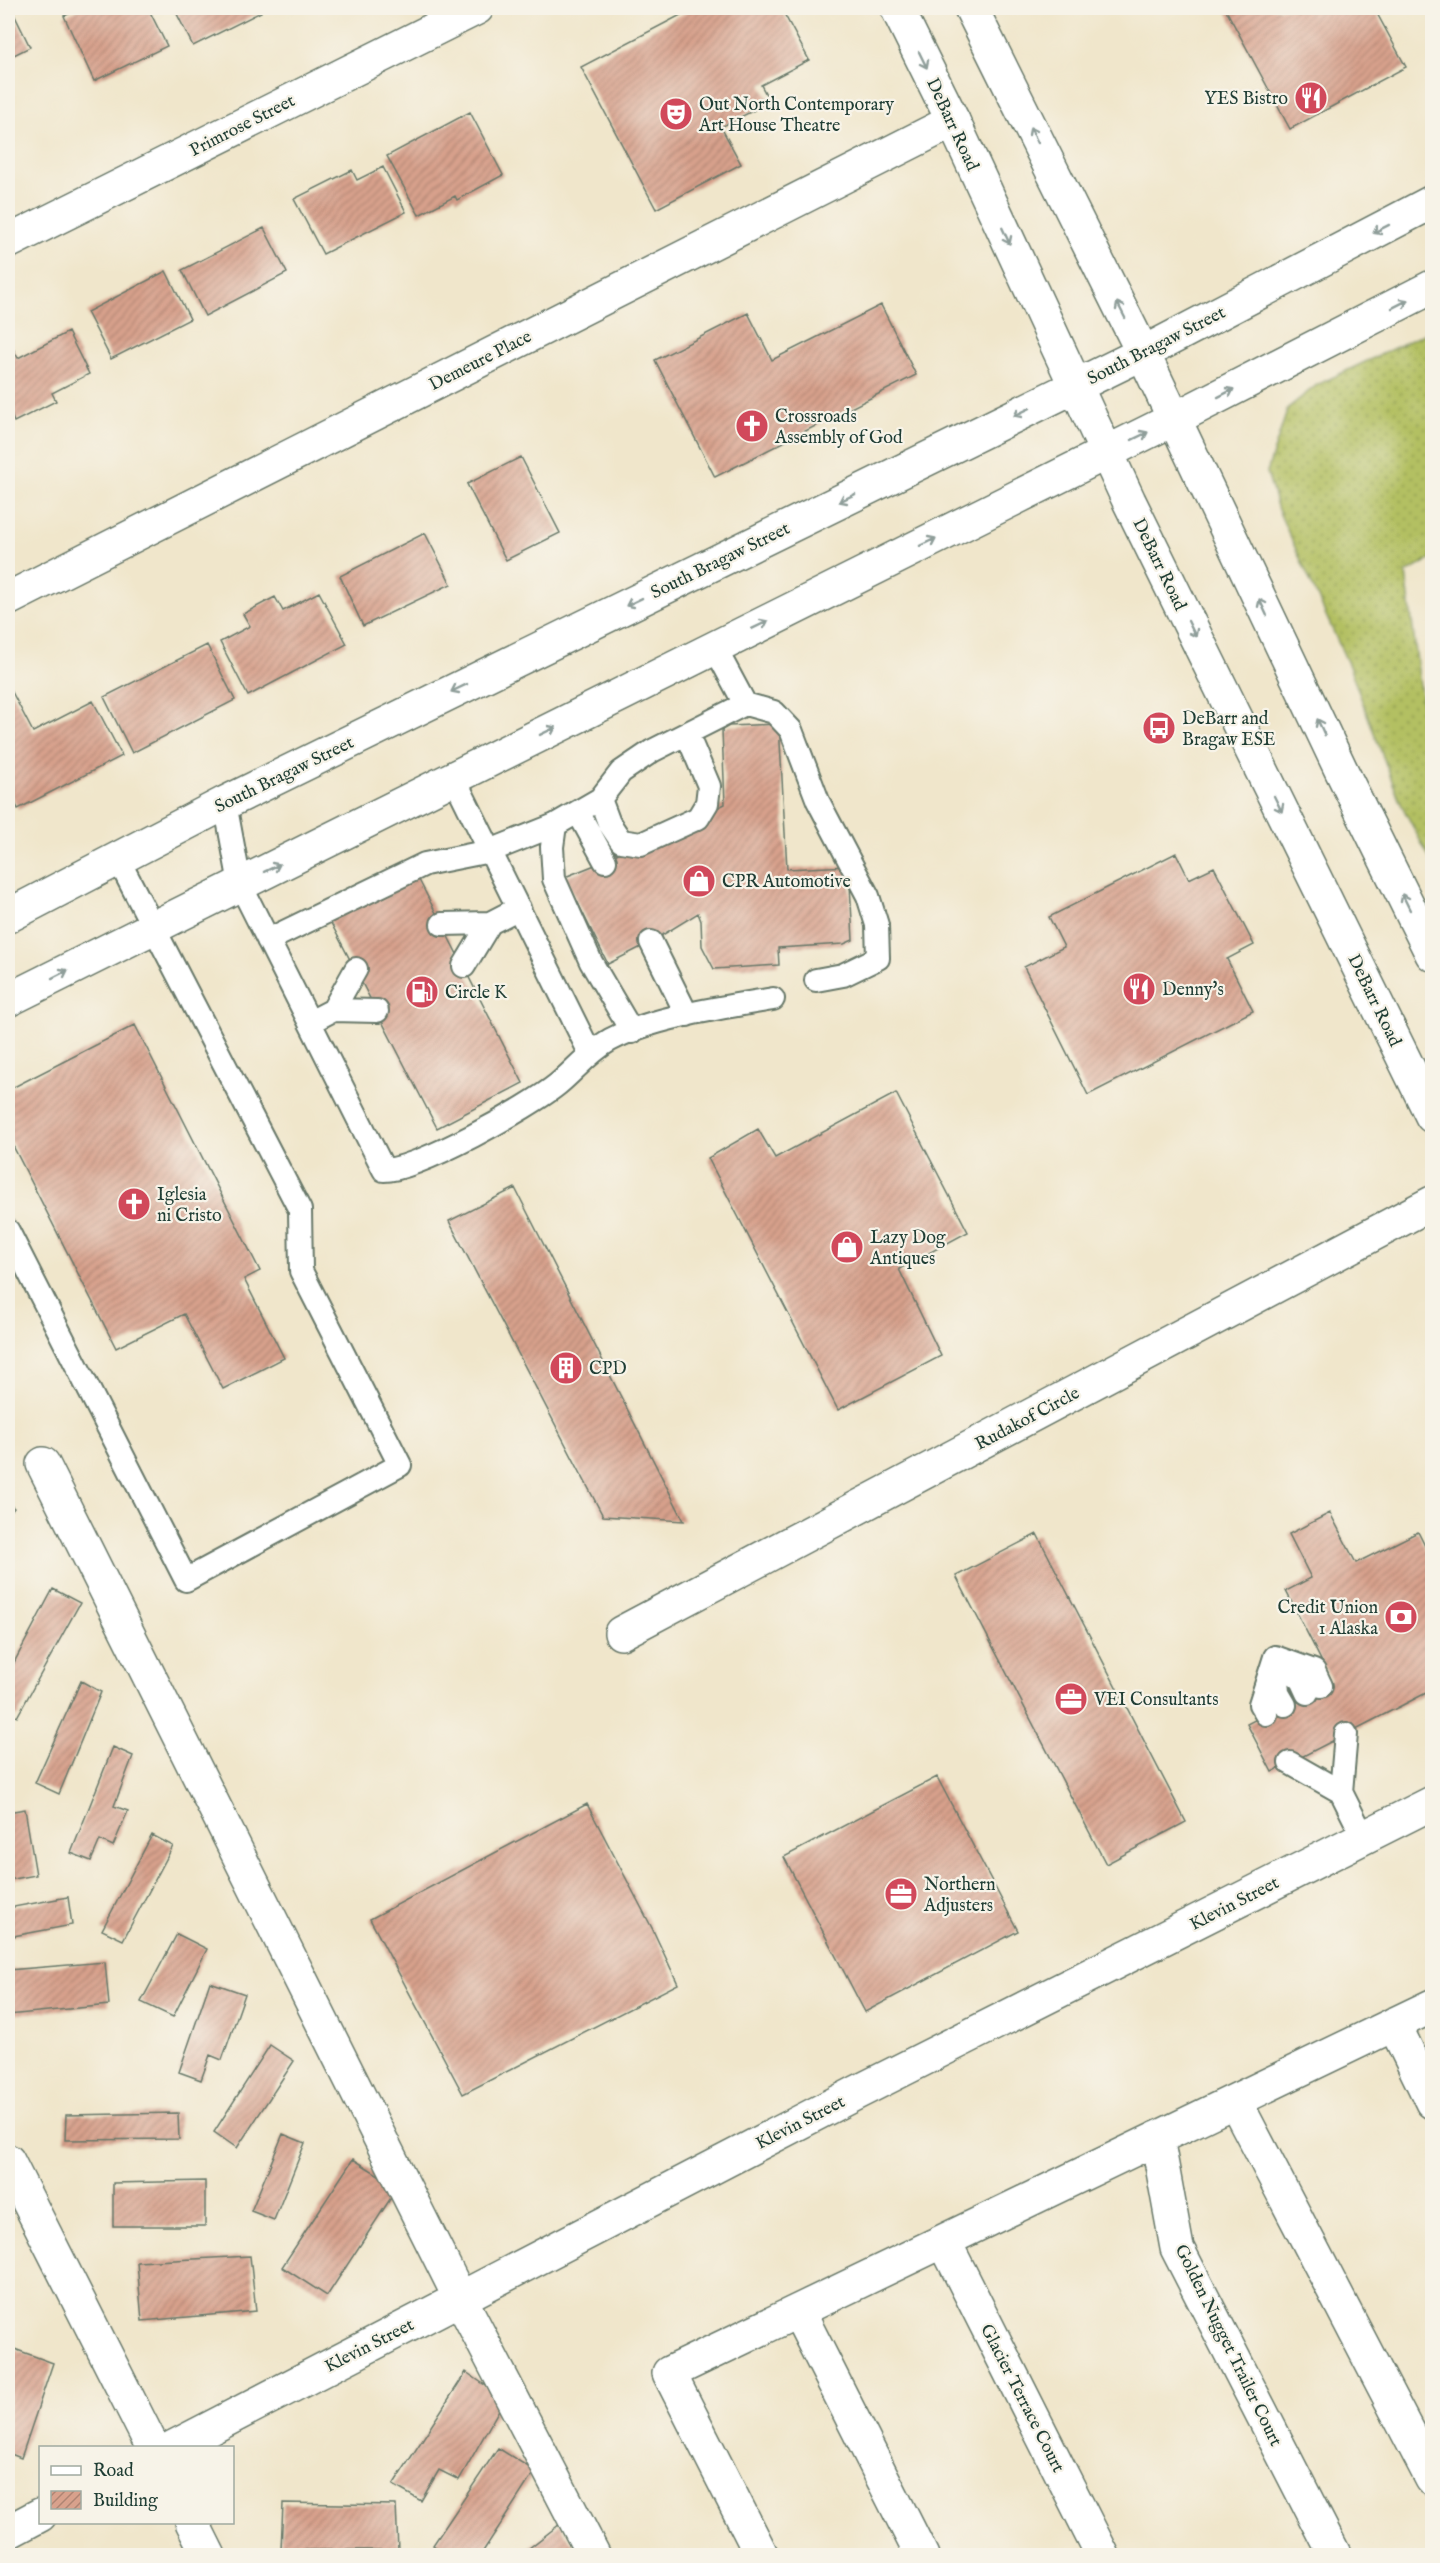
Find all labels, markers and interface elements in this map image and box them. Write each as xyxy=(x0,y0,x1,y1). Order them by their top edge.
one-way arrow xyxy=(917,51,929,69)
street label: DeBarr Road xyxy=(920,74,983,175)
restaurant icon: YES Bistro xyxy=(1293,80,1329,116)
place label: YES Bistro xyxy=(1204,88,1288,111)
street label: Primrose Street xyxy=(186,90,299,163)
place label: Out North Contemporary Art House Theatre xyxy=(698,94,894,138)
theatre icon: Out North Contemporary Art House Theatre xyxy=(658,96,694,132)
one-way arrow xyxy=(1028,127,1040,145)
one-way arrow xyxy=(1372,224,1390,236)
one-way arrow xyxy=(1001,227,1012,245)
one-way arrow xyxy=(1390,298,1408,309)
one-way arrow xyxy=(1115,301,1127,319)
street label: South Bragaw Street xyxy=(1084,302,1230,391)
street label: Demeure Place xyxy=(426,326,536,397)
one-way arrow xyxy=(1217,386,1235,398)
place label: Crossroads Assembly of God xyxy=(774,406,903,450)
one-way arrow xyxy=(1014,407,1032,418)
church icon: Crossroads Assembly of God xyxy=(734,408,770,444)
one-way arrow xyxy=(1131,430,1149,442)
one-way arrow xyxy=(839,492,857,504)
street label: DeBarr Road xyxy=(1126,515,1191,615)
street label: South Bragaw Street xyxy=(647,518,794,605)
one-way arrow xyxy=(919,535,937,547)
one-way arrow xyxy=(626,597,644,608)
one-way arrow xyxy=(1257,598,1269,616)
one-way arrow xyxy=(751,619,769,631)
one-way arrow xyxy=(1186,620,1198,638)
one-way arrow xyxy=(451,682,469,694)
place label: DeBarr and Bragaw ESE xyxy=(1182,708,1276,752)
bus stop icon: DeBarr and Bragaw ESE xyxy=(1141,710,1177,746)
one-way arrow xyxy=(1314,719,1326,737)
one-way arrow xyxy=(538,725,556,736)
street label: South Bragaw Street xyxy=(211,732,358,819)
one-way arrow xyxy=(1272,795,1284,812)
one-way arrow xyxy=(262,862,280,873)
shop icon: CPR Automotive xyxy=(681,863,717,899)
place label: CPR Automotive xyxy=(722,871,851,894)
one-way arrow xyxy=(1400,893,1412,911)
street label: DeBarr Road xyxy=(1341,951,1406,1051)
one-way arrow xyxy=(50,968,68,979)
restaurant icon: Denny's xyxy=(1121,971,1157,1007)
fuel station icon: Circle K xyxy=(404,974,440,1010)
place label: Denny's xyxy=(1162,979,1224,1002)
place label: Circle K xyxy=(445,982,508,1005)
place label: Iglesia ni Cristo xyxy=(157,1184,222,1228)
church icon: Iglesia ni Cristo xyxy=(116,1186,152,1222)
place label: Lazy Dog Antiques xyxy=(869,1227,946,1271)
shop icon: Lazy Dog Antiques xyxy=(829,1229,865,1265)
building icon: CPD xyxy=(548,1350,584,1386)
place label: CPD xyxy=(589,1358,627,1381)
street label: Rudakof Circle xyxy=(972,1382,1084,1456)
place label: Credit Union 1 Alaska xyxy=(1278,1597,1378,1641)
bank icon: Credit Union 1 Alaska xyxy=(1383,1599,1419,1635)
office icon: VEI Consultants xyxy=(1053,1681,1089,1717)
place label: VEI Consultants xyxy=(1093,1689,1219,1712)
street label: Klevin Street xyxy=(1186,1872,1283,1937)
place label: Northern Adjusters xyxy=(923,1874,996,1918)
office icon: Northern Adjusters xyxy=(883,1876,919,1912)
street label: Klevin Street xyxy=(752,2091,849,2156)
street label: Golden Nugget Trailer Court xyxy=(1169,2241,1287,2450)
street label: Klevin Street xyxy=(321,2314,418,2379)
street label: Glacier Terrace Court xyxy=(974,2321,1069,2477)
legend xyxy=(39,2446,234,2524)
text: Road xyxy=(93,2460,134,2483)
text: Building xyxy=(93,2490,158,2513)

